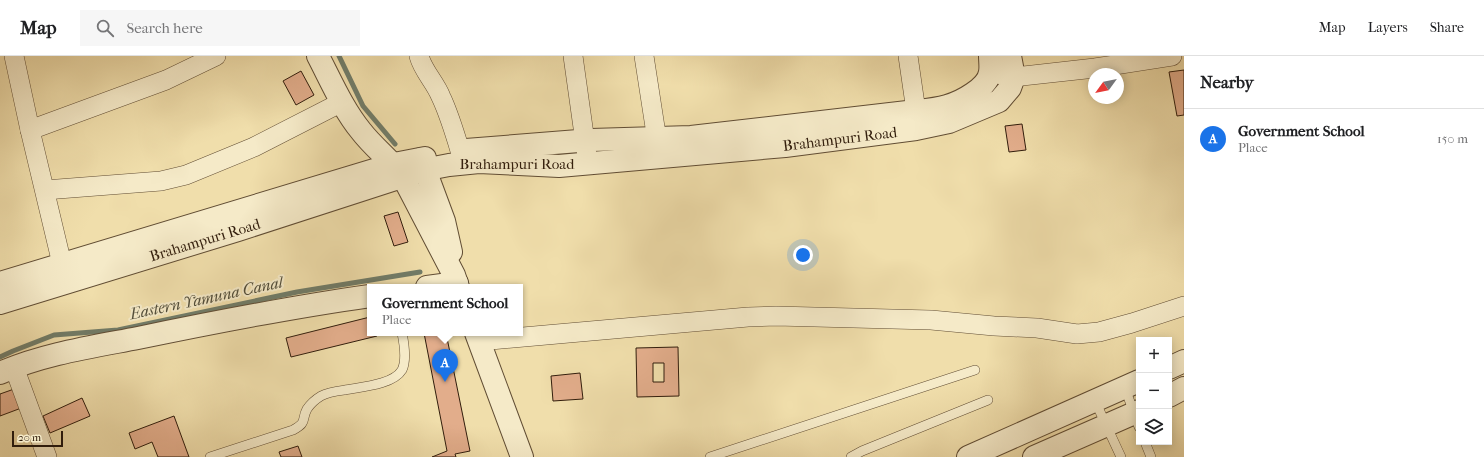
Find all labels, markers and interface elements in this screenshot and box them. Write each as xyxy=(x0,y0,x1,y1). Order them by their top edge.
search box xyxy=(80,10,360,46)
text: Map xyxy=(20,17,56,39)
icon: search xyxy=(94,17,116,39)
text: Search here xyxy=(126,19,203,37)
text: Map xyxy=(1319,19,1346,36)
text: Layers xyxy=(1368,19,1408,36)
text: Share xyxy=(1430,19,1464,36)
north arrow xyxy=(1088,68,1124,104)
text: Nearby xyxy=(1200,72,1254,92)
text: Government School xyxy=(1238,122,1365,140)
street label: Brahampuri Road xyxy=(782,123,899,155)
text: A xyxy=(1209,131,1217,146)
text: 150 m xyxy=(1437,131,1468,146)
text: Place xyxy=(1238,140,1268,155)
street label: Brahampuri Road xyxy=(460,155,575,173)
street label: Brahampuri Road xyxy=(147,214,263,265)
your location xyxy=(793,245,813,265)
water label: Eastern Yamuna Canal xyxy=(127,272,286,324)
popup xyxy=(367,284,523,336)
text: Government School xyxy=(382,294,508,312)
text: Place xyxy=(382,312,411,327)
map controls xyxy=(1136,337,1172,445)
button: + xyxy=(1136,337,1172,373)
pin: A xyxy=(432,349,458,382)
button: − xyxy=(1136,373,1172,409)
button: layers xyxy=(1136,409,1172,445)
scale bar xyxy=(12,429,63,448)
text: 20 m xyxy=(18,431,41,444)

